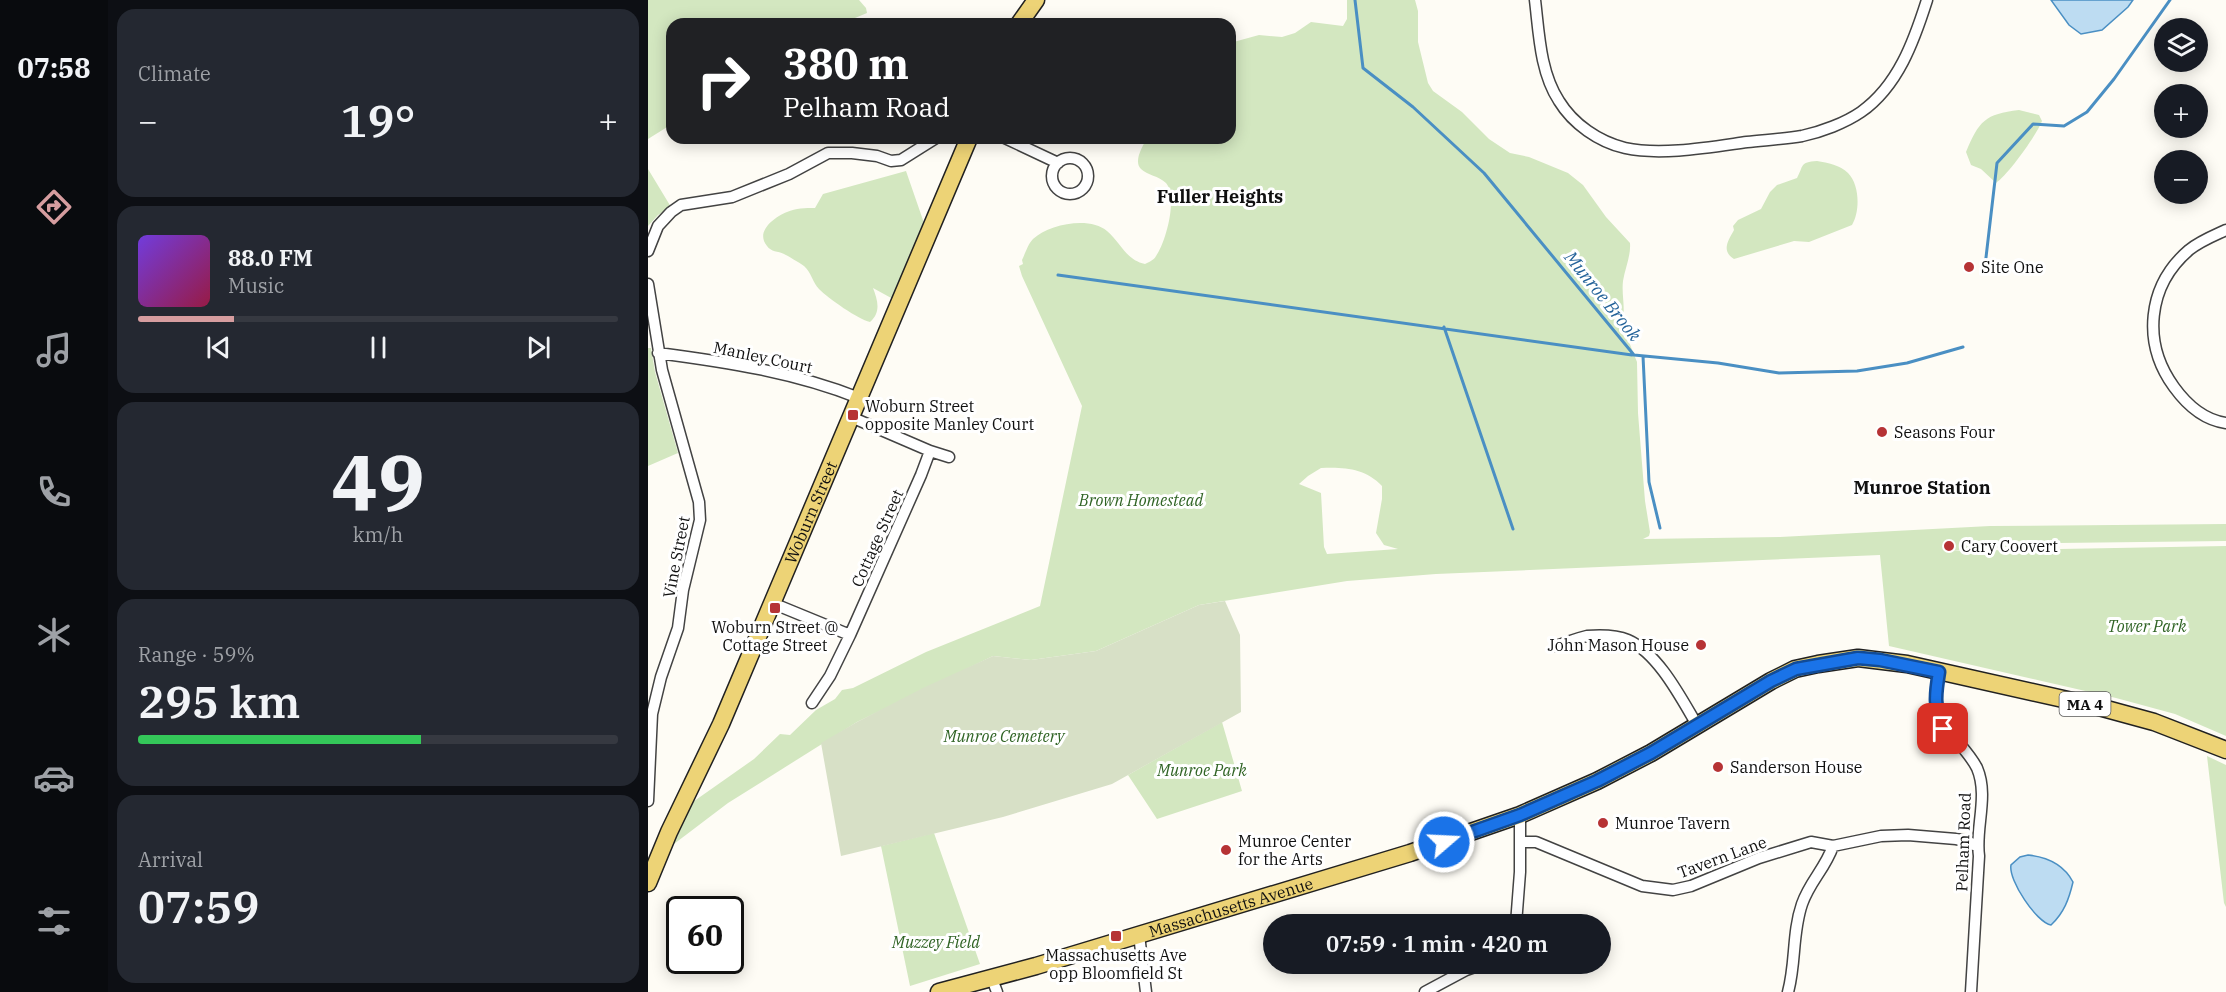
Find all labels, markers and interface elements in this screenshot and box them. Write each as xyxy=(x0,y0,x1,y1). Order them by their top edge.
map controls xyxy=(2154,18,2208,204)
button: layers xyxy=(2154,18,2208,72)
text: 380 m xyxy=(783,36,909,91)
icon: right xyxy=(684,42,762,120)
text: 07:58 xyxy=(18,50,90,85)
text: Climate xyxy=(138,60,211,87)
button: + xyxy=(2154,84,2208,138)
text: Pelham Road xyxy=(783,89,950,124)
text: 19° xyxy=(340,91,416,149)
text: − xyxy=(138,99,158,142)
text: + xyxy=(598,99,618,142)
button: − xyxy=(2154,150,2208,204)
district label: Fuller Heights xyxy=(1157,185,1283,208)
icon: directions xyxy=(33,186,75,228)
text: 88.0 FM xyxy=(228,243,313,272)
water label: Munroe Brook xyxy=(1559,245,1647,346)
place label: Site One xyxy=(1981,257,2044,277)
marker: Site One xyxy=(1962,260,1976,274)
text: Music xyxy=(228,272,284,299)
icon: music xyxy=(33,329,75,371)
icon: previous xyxy=(202,331,235,364)
icon: pause xyxy=(362,331,395,364)
icon: next xyxy=(522,331,555,364)
street label: Manley Court xyxy=(712,337,815,377)
place label: Woburn Street opposite Manley Court xyxy=(865,396,1034,434)
marker: Woburn Street opposite Manley Court xyxy=(846,408,860,422)
place label: Seasons Four xyxy=(1894,422,1995,442)
marker: Seasons Four xyxy=(1875,425,1889,439)
text: 49 xyxy=(331,431,425,532)
street label: Woburn Street xyxy=(780,458,841,566)
icon: phone xyxy=(33,471,75,513)
district label: Munroe Station xyxy=(1853,476,1991,499)
street label: Cottage Street xyxy=(847,486,908,590)
park label: Brown Homestead xyxy=(1078,490,1203,510)
street label: Vine Street xyxy=(658,514,694,600)
text: km/h xyxy=(353,521,403,548)
place label: Cary Coovert xyxy=(1961,536,2058,556)
marker: Cary Coovert xyxy=(1942,539,1956,553)
marker: Woburn Street @ Cottage Street xyxy=(768,601,782,615)
icon: climate xyxy=(33,614,75,656)
park label: Tower Park xyxy=(2108,616,2187,636)
place label: Woburn Street @ Cottage Street xyxy=(711,617,839,655)
place label: John Mason House xyxy=(1548,635,1689,655)
marker: John Mason House xyxy=(1694,638,1708,652)
text: Range · 59% xyxy=(138,641,255,668)
text: 295 km xyxy=(138,672,300,730)
road number: MA 4 xyxy=(2060,692,2110,716)
pin xyxy=(1917,703,1968,754)
icon: arrive xyxy=(1926,712,1959,745)
park label: Munroe Cemetery xyxy=(943,726,1066,746)
icon: car xyxy=(33,757,75,799)
place label: Sanderson House xyxy=(1730,757,1862,777)
park label: Munroe Park xyxy=(1156,760,1247,780)
marker: Sanderson House xyxy=(1711,760,1725,774)
street label: Pelham Road xyxy=(1951,792,1975,892)
position arrow xyxy=(1412,810,1476,874)
place label: Munroe Tavern xyxy=(1615,813,1730,833)
marker: Munroe Tavern xyxy=(1596,816,1610,830)
place label: Munroe Center for the Arts xyxy=(1238,831,1351,869)
street label: Tavern Lane xyxy=(1675,832,1769,882)
marker: Munroe Center for the Arts xyxy=(1219,843,1233,857)
text: Arrival xyxy=(138,846,203,873)
street label: Massachusetts Avenue xyxy=(1146,873,1315,941)
text: 07:59 xyxy=(138,877,259,935)
speed limit sign: 60 xyxy=(666,896,744,974)
icon: filters xyxy=(33,900,75,942)
marker: Massachusetts Ave opp Bloomfield St xyxy=(1109,929,1123,943)
text: 07:59 · 1 min · 420 m xyxy=(1326,929,1548,958)
park label: Muzzey Field xyxy=(891,932,980,952)
place label: Massachusetts Ave opp Bloomfield St xyxy=(1045,945,1187,983)

